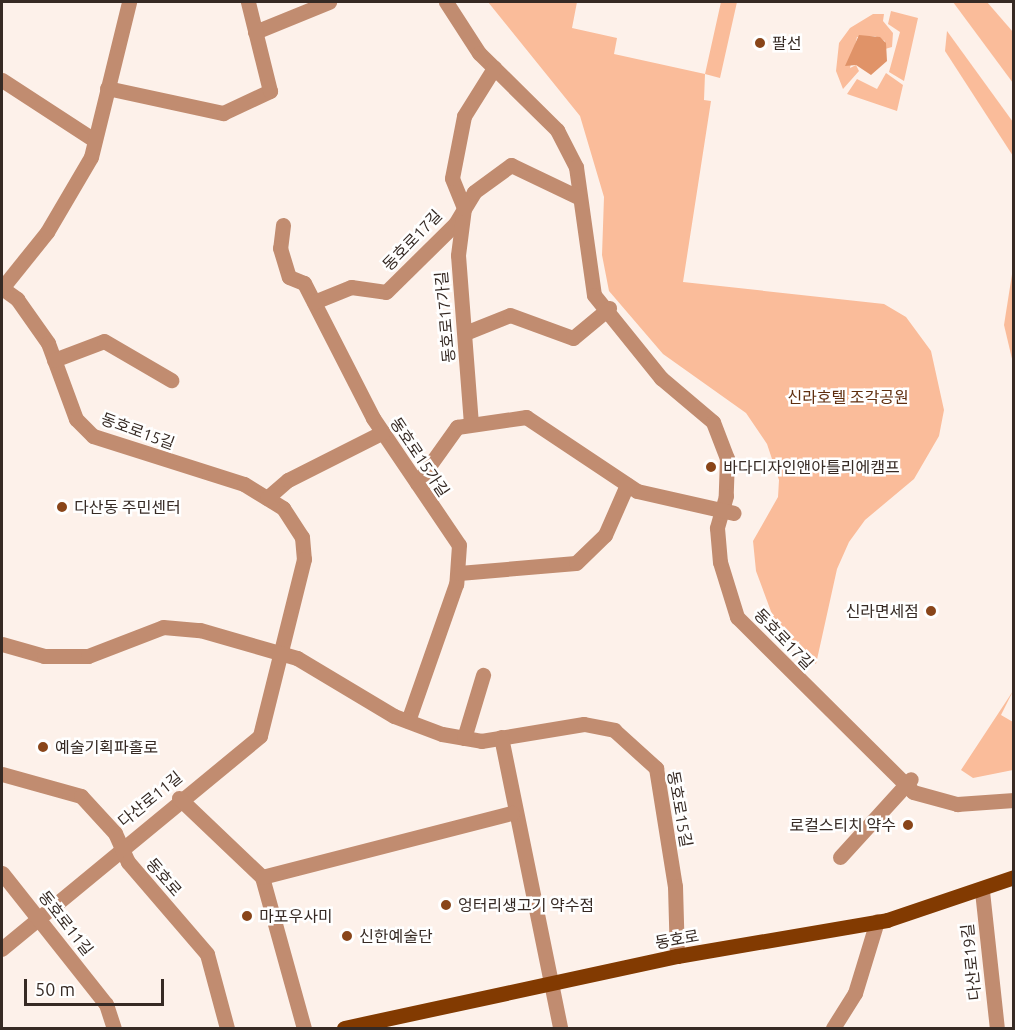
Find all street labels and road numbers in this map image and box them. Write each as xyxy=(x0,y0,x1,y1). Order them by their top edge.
street label: 동호로17길 xyxy=(378,206,446,274)
street label: 동호로17가길 xyxy=(431,271,459,363)
street label: 동호로15길 xyxy=(99,409,177,453)
street label: 동호로15가길 xyxy=(386,414,454,500)
street label: 동호로17길 xyxy=(750,605,818,673)
street label: 다산로11길 xyxy=(114,767,186,831)
street label: 동호로15길 xyxy=(664,769,696,849)
street label: 동호로 xyxy=(142,854,186,900)
street label: 동호로11길 xyxy=(35,887,97,959)
street label: 다산로19길 xyxy=(957,923,985,1001)
street label: 동호로 xyxy=(654,926,700,952)

